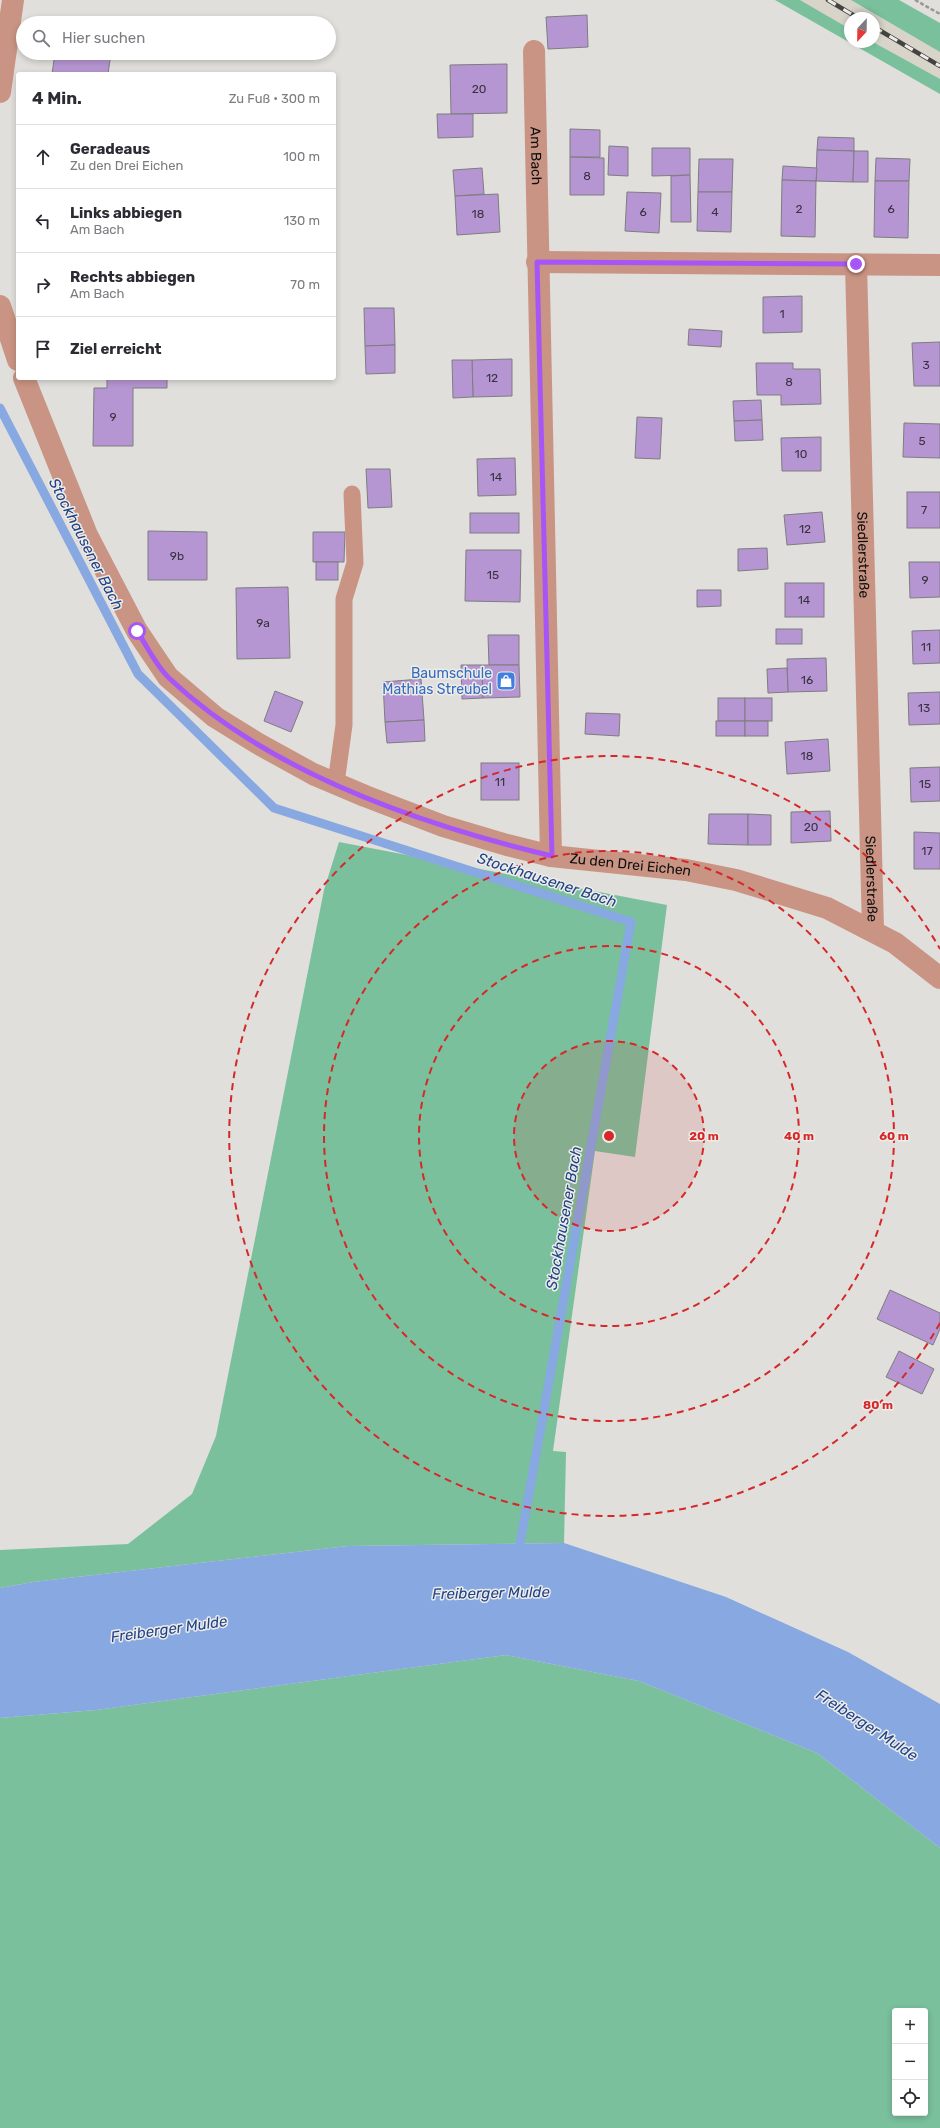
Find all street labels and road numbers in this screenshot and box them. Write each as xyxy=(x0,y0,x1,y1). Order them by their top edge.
street label: Am Bach xyxy=(527,126,545,185)
street label: Siedlerstraße xyxy=(854,511,873,599)
street label: Siedlerstraße xyxy=(862,835,881,922)
street label: Zu den Drei Eichen xyxy=(569,849,693,879)

